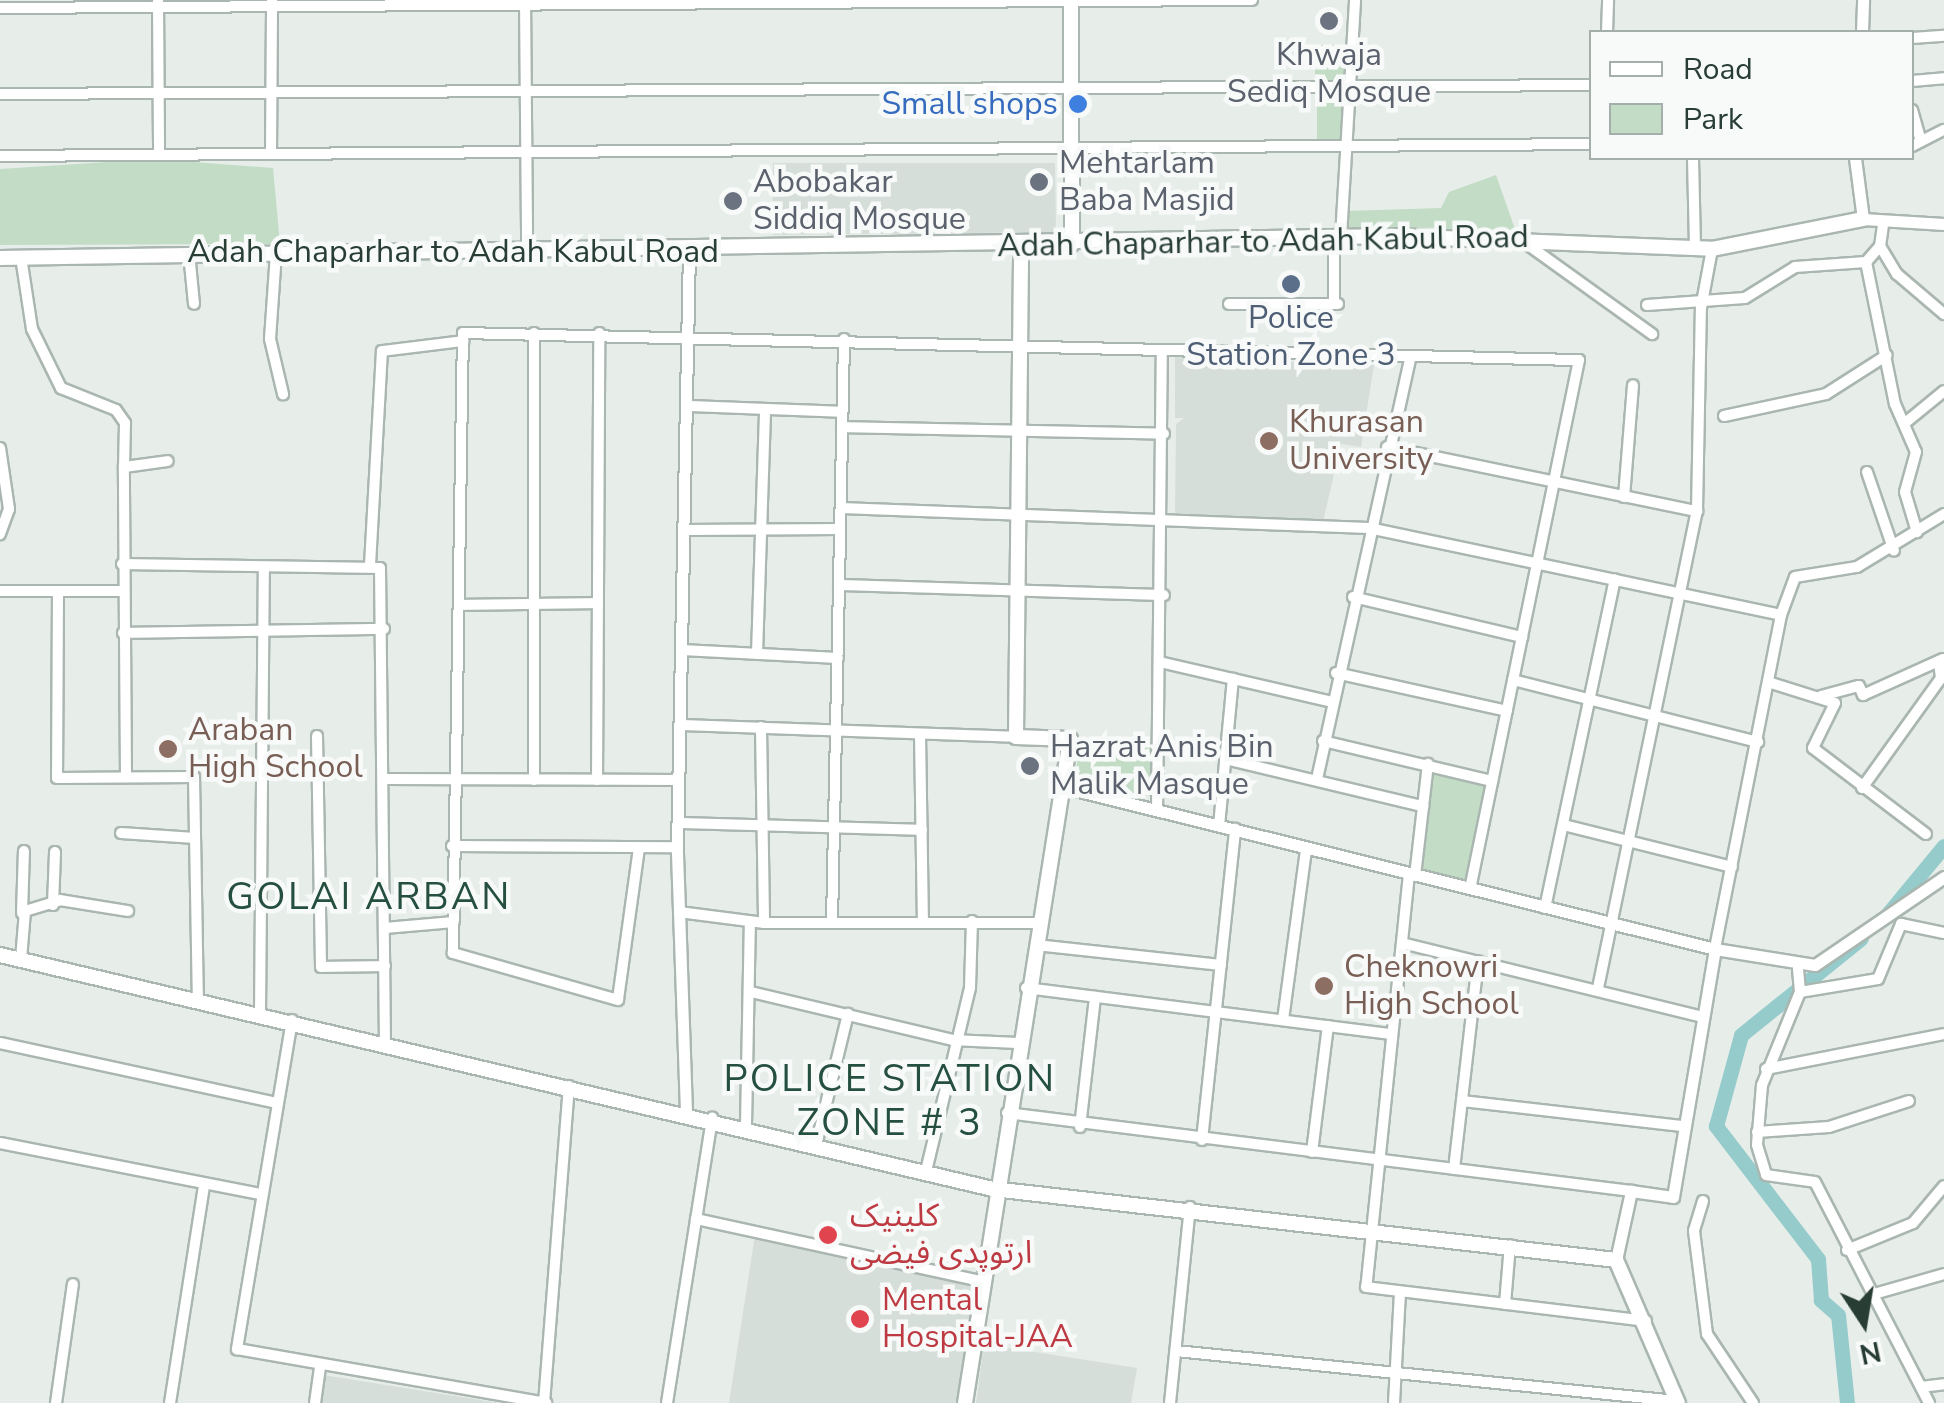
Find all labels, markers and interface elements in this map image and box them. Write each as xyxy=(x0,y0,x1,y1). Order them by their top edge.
marker: Khwaja Sediq Mosque xyxy=(1318,10,1340,32)
legend xyxy=(1589,30,1914,160)
place label: Khwaja Sediq Mosque xyxy=(1227,37,1431,112)
text: Road xyxy=(1683,49,1753,90)
place label: Small shops xyxy=(881,85,1058,123)
marker: Small shops xyxy=(1067,93,1089,115)
text: Park xyxy=(1683,99,1743,140)
place label: Mehtarlam Baba Masjid xyxy=(1059,145,1235,220)
place label: Abobakar Siddiq Mosque xyxy=(753,164,966,239)
marker: Mehtarlam Baba Masjid xyxy=(1028,171,1050,193)
marker: Abobakar Siddiq Mosque xyxy=(722,190,744,212)
street label: Adah Chaparhar to Adah Kabul Road xyxy=(997,218,1529,266)
street label: Adah Chaparhar to Adah Kabul Road xyxy=(187,233,719,271)
marker: Police Station Zone 3 xyxy=(1280,273,1302,295)
place label: Police Station Zone 3 xyxy=(1186,300,1396,375)
place label: Khurasan University xyxy=(1289,404,1433,479)
marker: Khurasan University xyxy=(1258,430,1280,452)
place label: Araban High School xyxy=(188,712,363,787)
place label: Hazrat Anis Bin Malik Masque xyxy=(1050,729,1274,804)
marker: Araban High School xyxy=(157,738,179,760)
marker: Hazrat Anis Bin Malik Masque xyxy=(1019,755,1041,777)
district label: GOLAI ARBAN xyxy=(226,874,512,920)
place label: Cheknowri High School xyxy=(1344,949,1519,1024)
marker: Cheknowri High School xyxy=(1313,975,1335,997)
district label: POLICE STATION ZONE # 3 xyxy=(723,1056,1057,1146)
place label: کلینیک ارتوپدی فیضی xyxy=(850,1198,1032,1273)
marker: کلینیک ارتوپدی فیضی xyxy=(815,1222,841,1248)
north arrow xyxy=(1814,1273,1914,1373)
place label: Mental Hospital-JAA xyxy=(882,1282,1073,1357)
marker: Mental Hospital-JAA xyxy=(847,1306,873,1332)
text: N xyxy=(1856,1332,1884,1373)

